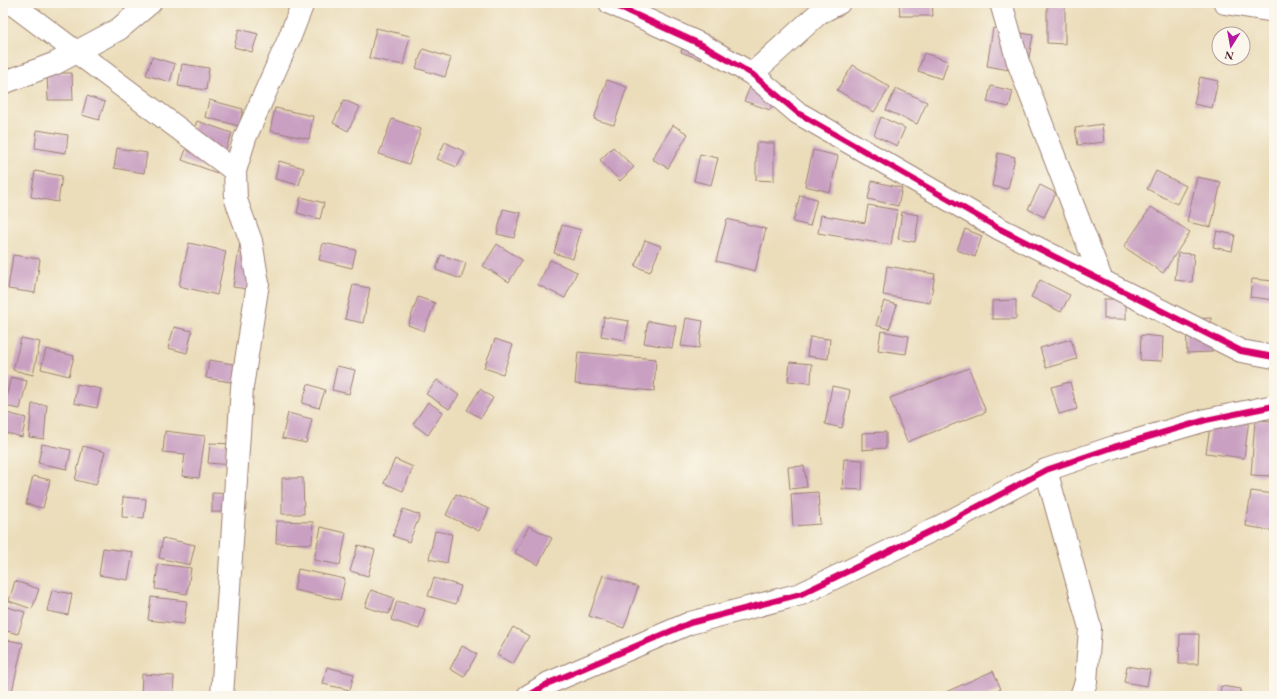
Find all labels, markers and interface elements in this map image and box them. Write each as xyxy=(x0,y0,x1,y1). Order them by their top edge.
north arrow xyxy=(1211,26,1251,66)
text: N xyxy=(1223,48,1235,64)

